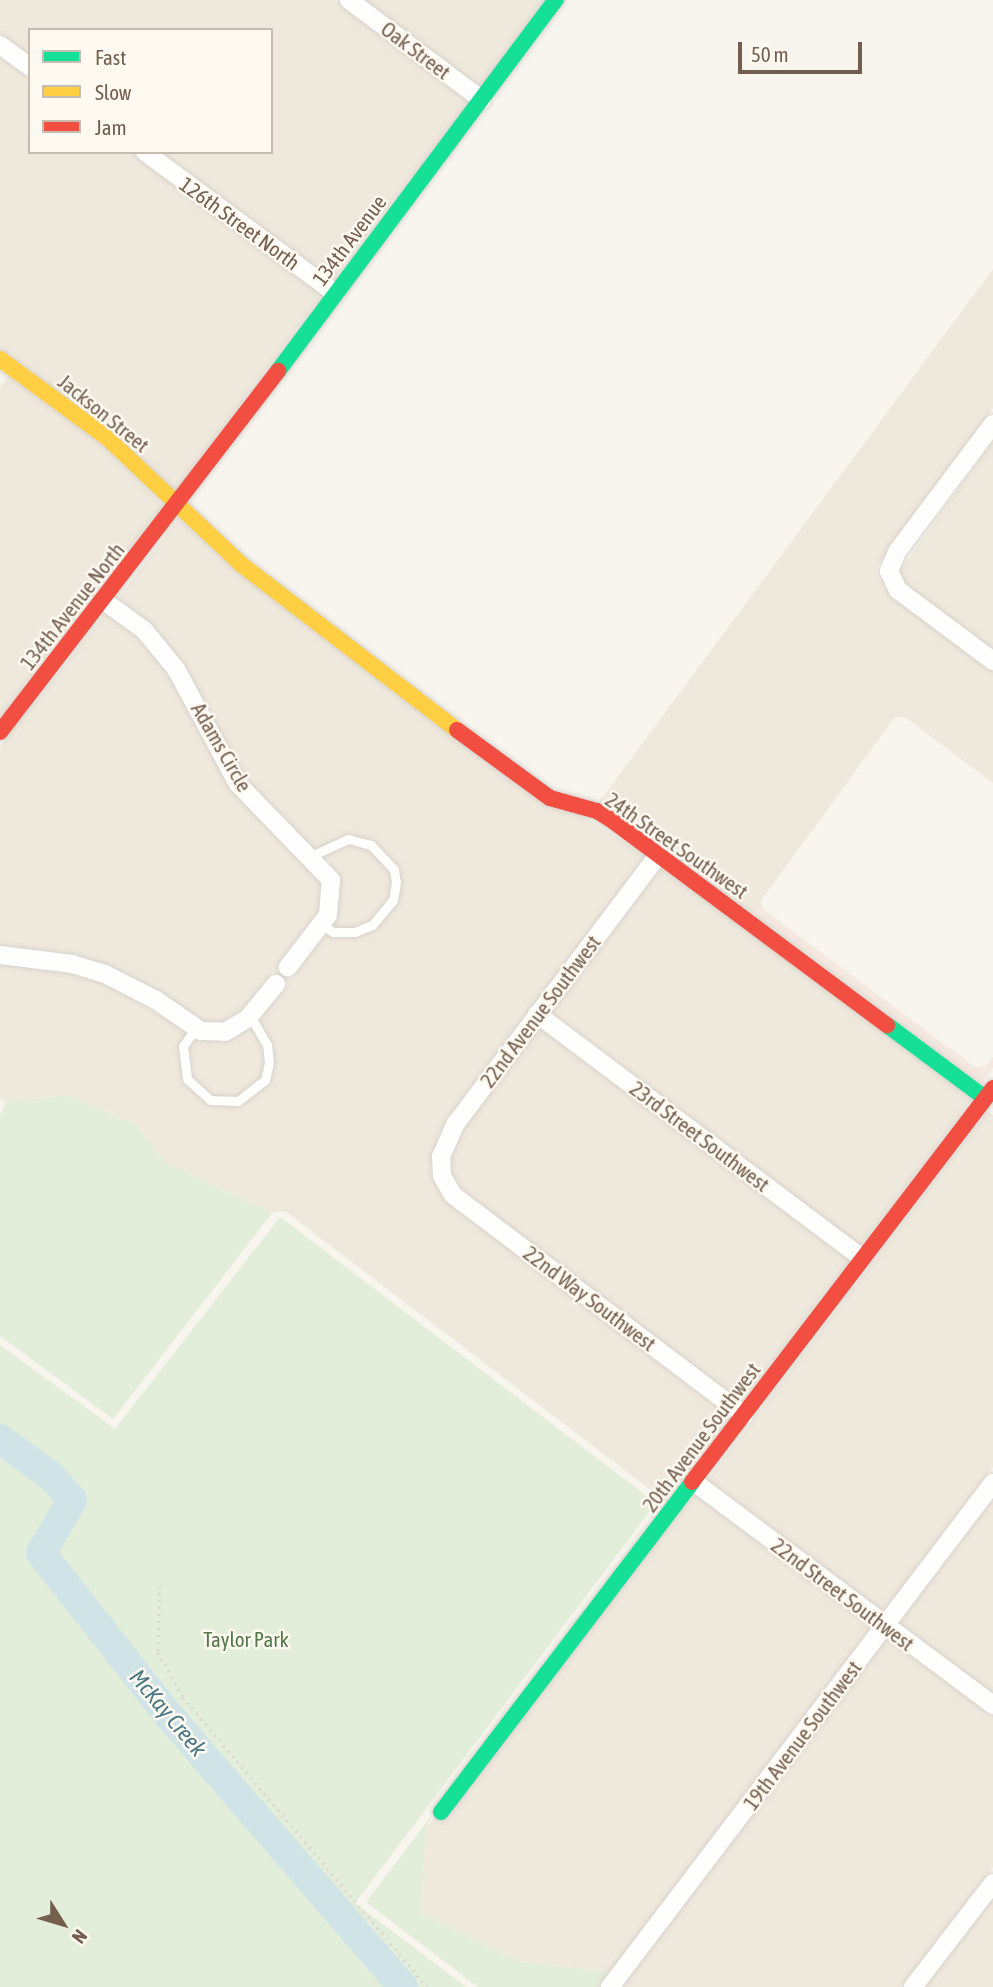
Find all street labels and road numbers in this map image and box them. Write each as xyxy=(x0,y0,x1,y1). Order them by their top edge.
street label: Oak Street xyxy=(376,16,456,84)
street label: 126th Street North xyxy=(175,171,305,275)
street label: 134th Avenue xyxy=(307,190,391,290)
street label: Jackson Street xyxy=(53,369,155,457)
street label: 134th Avenue North xyxy=(15,537,129,675)
street label: Adams Circle xyxy=(186,698,258,796)
street label: 24th Street Southwest xyxy=(601,786,753,904)
street label: 22nd Avenue Southwest xyxy=(475,930,605,1092)
street label: 23rd Street Southwest xyxy=(625,1075,775,1197)
street label: 22nd Way Southwest xyxy=(519,1240,661,1356)
street label: 20th Avenue Southwest xyxy=(637,1357,765,1517)
street label: 22nd Street Southwest xyxy=(767,1532,919,1656)
street label: 19th Avenue Southwest xyxy=(738,1655,866,1815)

